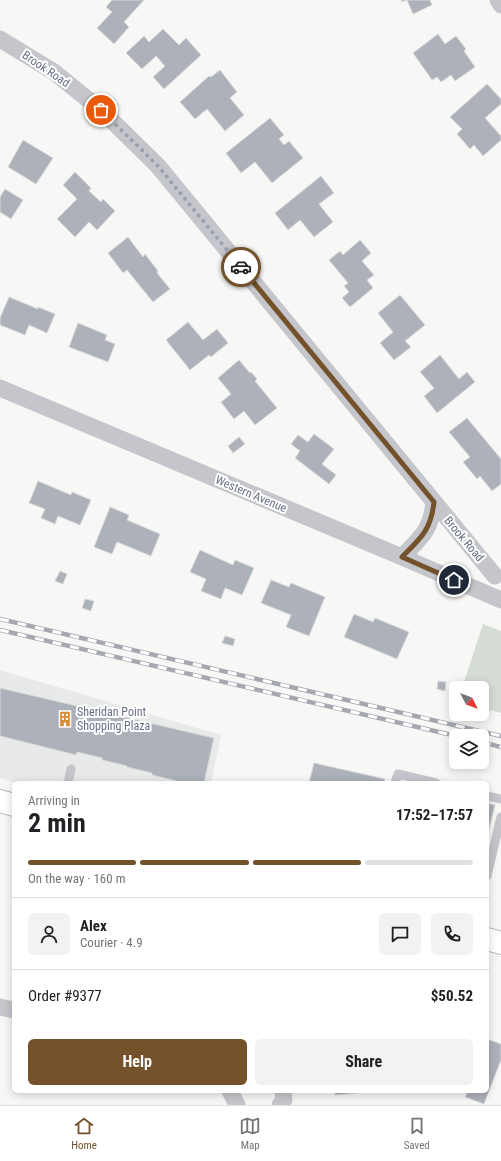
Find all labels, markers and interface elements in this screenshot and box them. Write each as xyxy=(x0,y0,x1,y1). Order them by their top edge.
street label: Brook Road xyxy=(20,48,72,90)
pin xyxy=(84,93,118,127)
icon: bag xyxy=(90,99,112,121)
courier xyxy=(221,247,261,287)
icon: car xyxy=(230,256,252,278)
street label: Western Avenue xyxy=(213,473,289,515)
street label: Brook Road xyxy=(441,514,487,564)
pin xyxy=(437,563,471,597)
icon: home xyxy=(443,569,465,591)
north arrow xyxy=(449,681,489,721)
map controls xyxy=(449,681,489,769)
place label: Sheridan Point Shopping Plaza xyxy=(77,705,151,733)
building icon: Sheridan Point Shopping Plaza xyxy=(56,710,74,728)
button: layers xyxy=(449,729,489,769)
text: Arriving in xyxy=(28,793,80,808)
text: 17:52–17:57 xyxy=(396,806,473,824)
text: 2 min xyxy=(28,808,86,838)
text: On the way · 160 m xyxy=(28,871,125,886)
button: person xyxy=(28,913,70,955)
button: chat xyxy=(379,913,421,955)
button: phone xyxy=(431,913,473,955)
text: Alex xyxy=(80,917,107,935)
text: Courier · 4.9 xyxy=(80,935,143,950)
text: Order #9377 xyxy=(28,987,102,1005)
text: $50.52 xyxy=(431,987,473,1005)
button: Help xyxy=(28,1039,247,1085)
button: Share xyxy=(255,1039,473,1085)
tab: Home xyxy=(71,1115,97,1152)
tab: Map xyxy=(239,1115,261,1152)
tab: Saved xyxy=(404,1115,430,1152)

